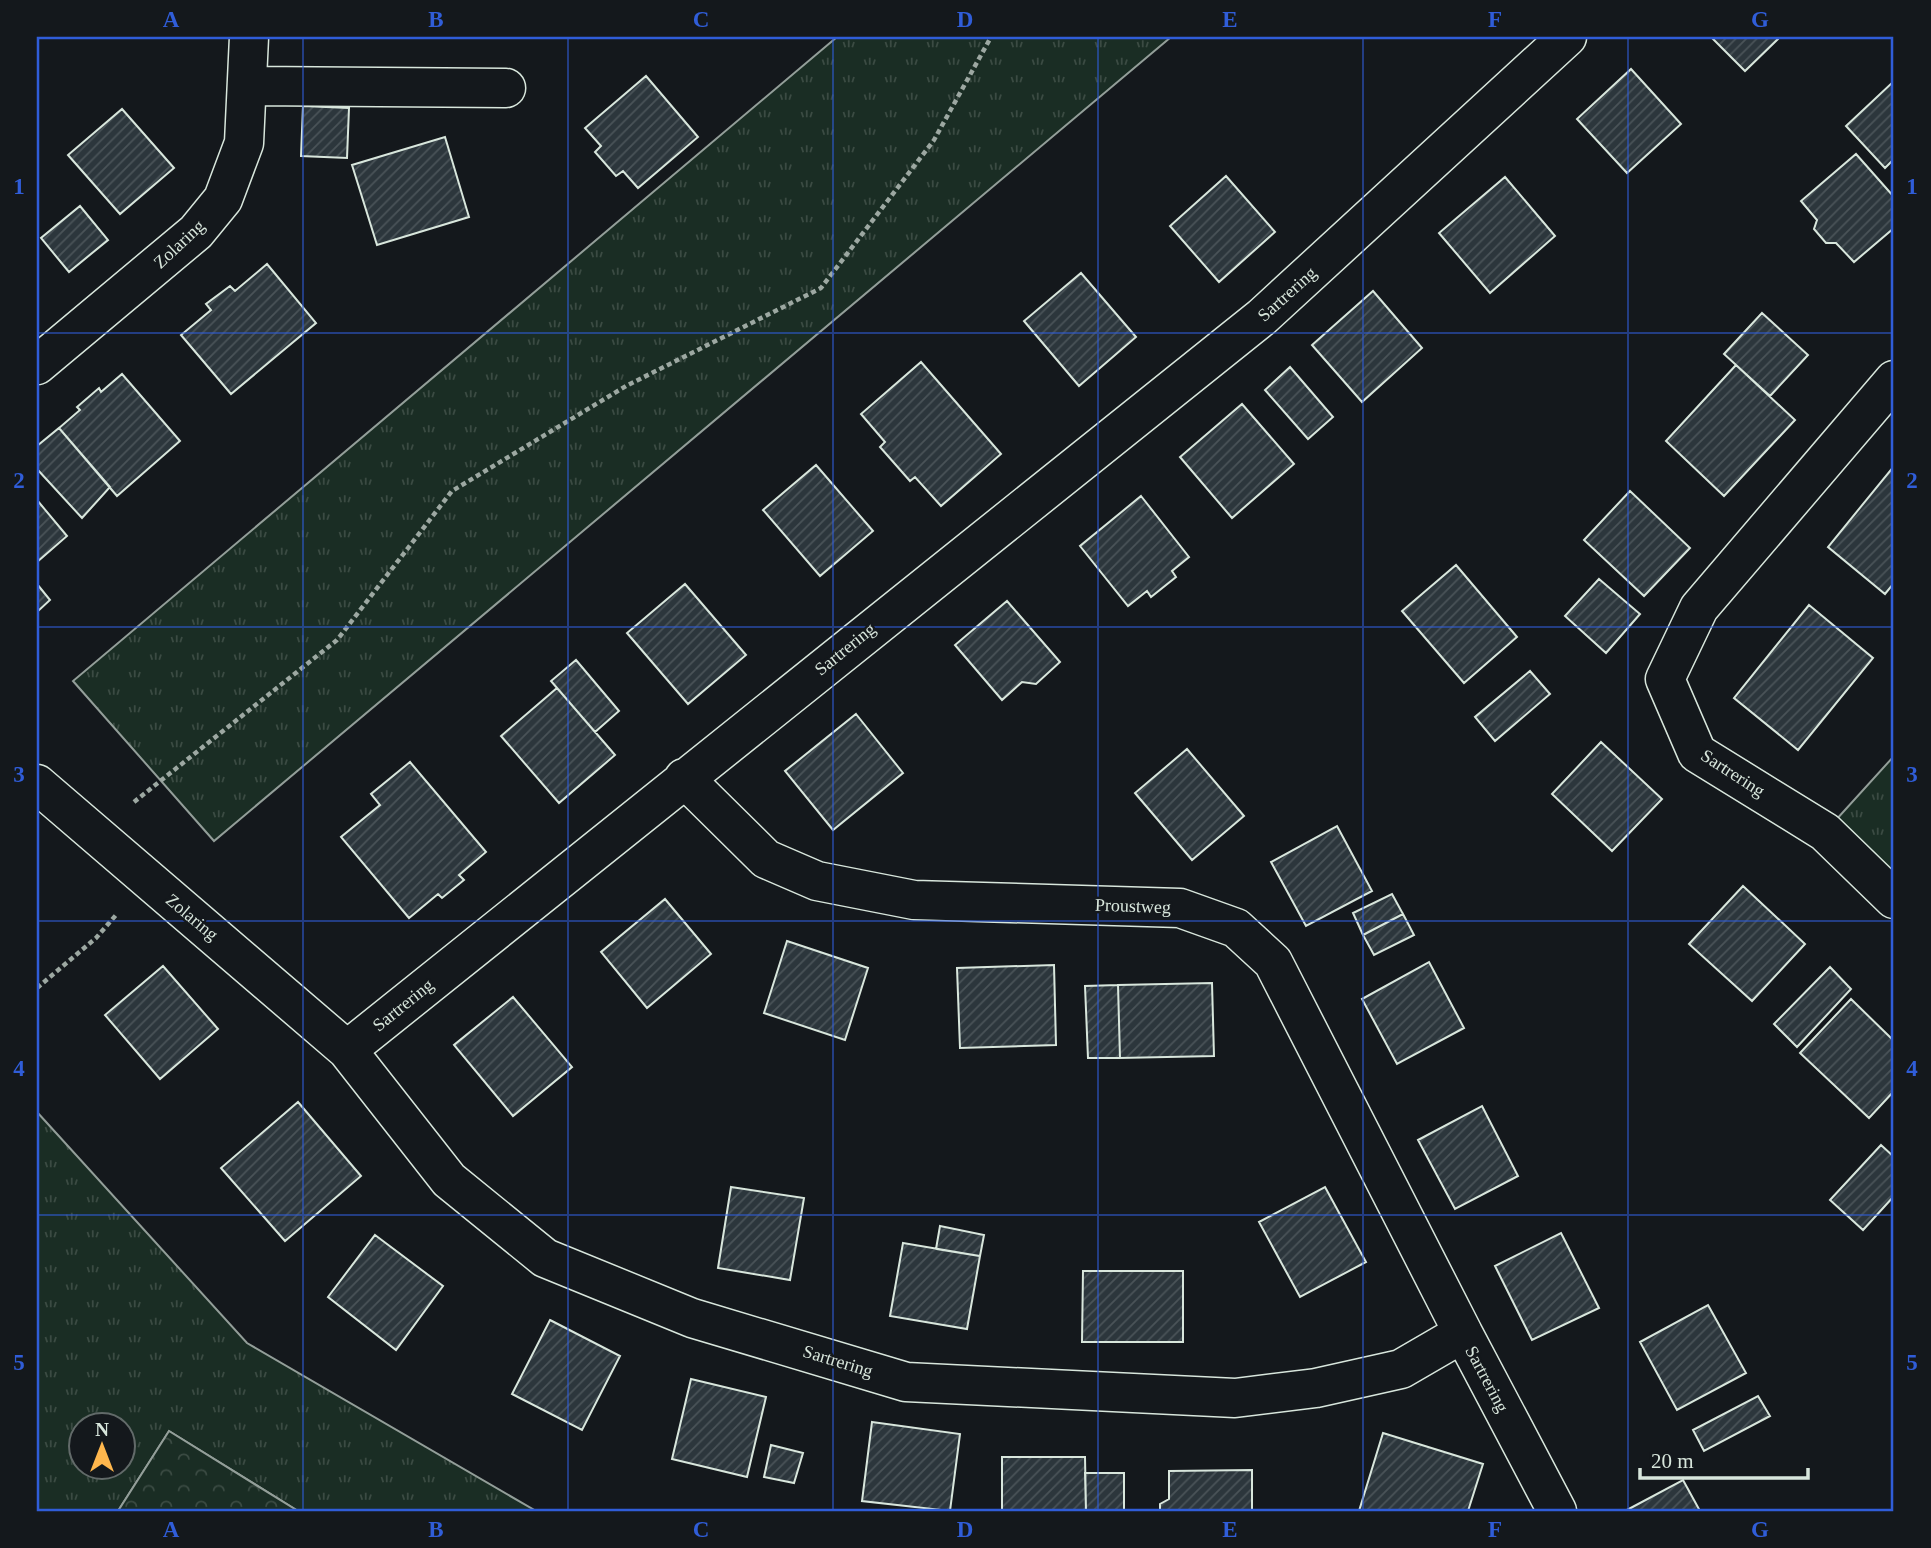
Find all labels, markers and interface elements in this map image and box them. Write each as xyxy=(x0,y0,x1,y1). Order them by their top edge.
text: A xyxy=(163,7,180,32)
text: B xyxy=(428,7,444,32)
text: C xyxy=(693,7,709,32)
text: D xyxy=(957,7,973,32)
text: E xyxy=(1222,7,1238,32)
text: F xyxy=(1488,7,1502,32)
text: G xyxy=(1751,7,1769,32)
text: 1 xyxy=(13,174,25,199)
text: 1 xyxy=(1906,174,1918,199)
street label: Zolaring xyxy=(150,216,208,272)
street label: Sartrering xyxy=(1254,262,1320,326)
text: 2 xyxy=(13,468,25,493)
text: 2 xyxy=(1906,468,1918,493)
street label: Sartrering xyxy=(811,619,879,679)
street label: Sartrering xyxy=(1697,745,1769,801)
text: 3 xyxy=(13,762,25,787)
text: 3 xyxy=(1906,762,1918,787)
street label: Zolaring xyxy=(162,889,222,945)
street label: Proustweg xyxy=(1095,895,1171,917)
street label: Sartrering xyxy=(369,975,437,1035)
text: 4 xyxy=(13,1056,25,1081)
text: 4 xyxy=(1906,1056,1918,1081)
street label: Sartrering xyxy=(801,1341,875,1381)
street label: Sartrering xyxy=(1461,1343,1513,1415)
text: 5 xyxy=(13,1350,25,1375)
text: 5 xyxy=(1906,1350,1918,1375)
north arrow xyxy=(66,1412,136,1482)
text: N xyxy=(95,1419,109,1440)
scale bar xyxy=(1640,1436,1808,1480)
text: 20 m xyxy=(1651,1449,1694,1473)
text: A xyxy=(163,1517,180,1542)
text: B xyxy=(428,1517,444,1542)
text: C xyxy=(693,1517,709,1542)
text: D xyxy=(957,1517,973,1542)
text: E xyxy=(1222,1517,1238,1542)
text: F xyxy=(1488,1517,1502,1542)
text: G xyxy=(1751,1517,1769,1542)

